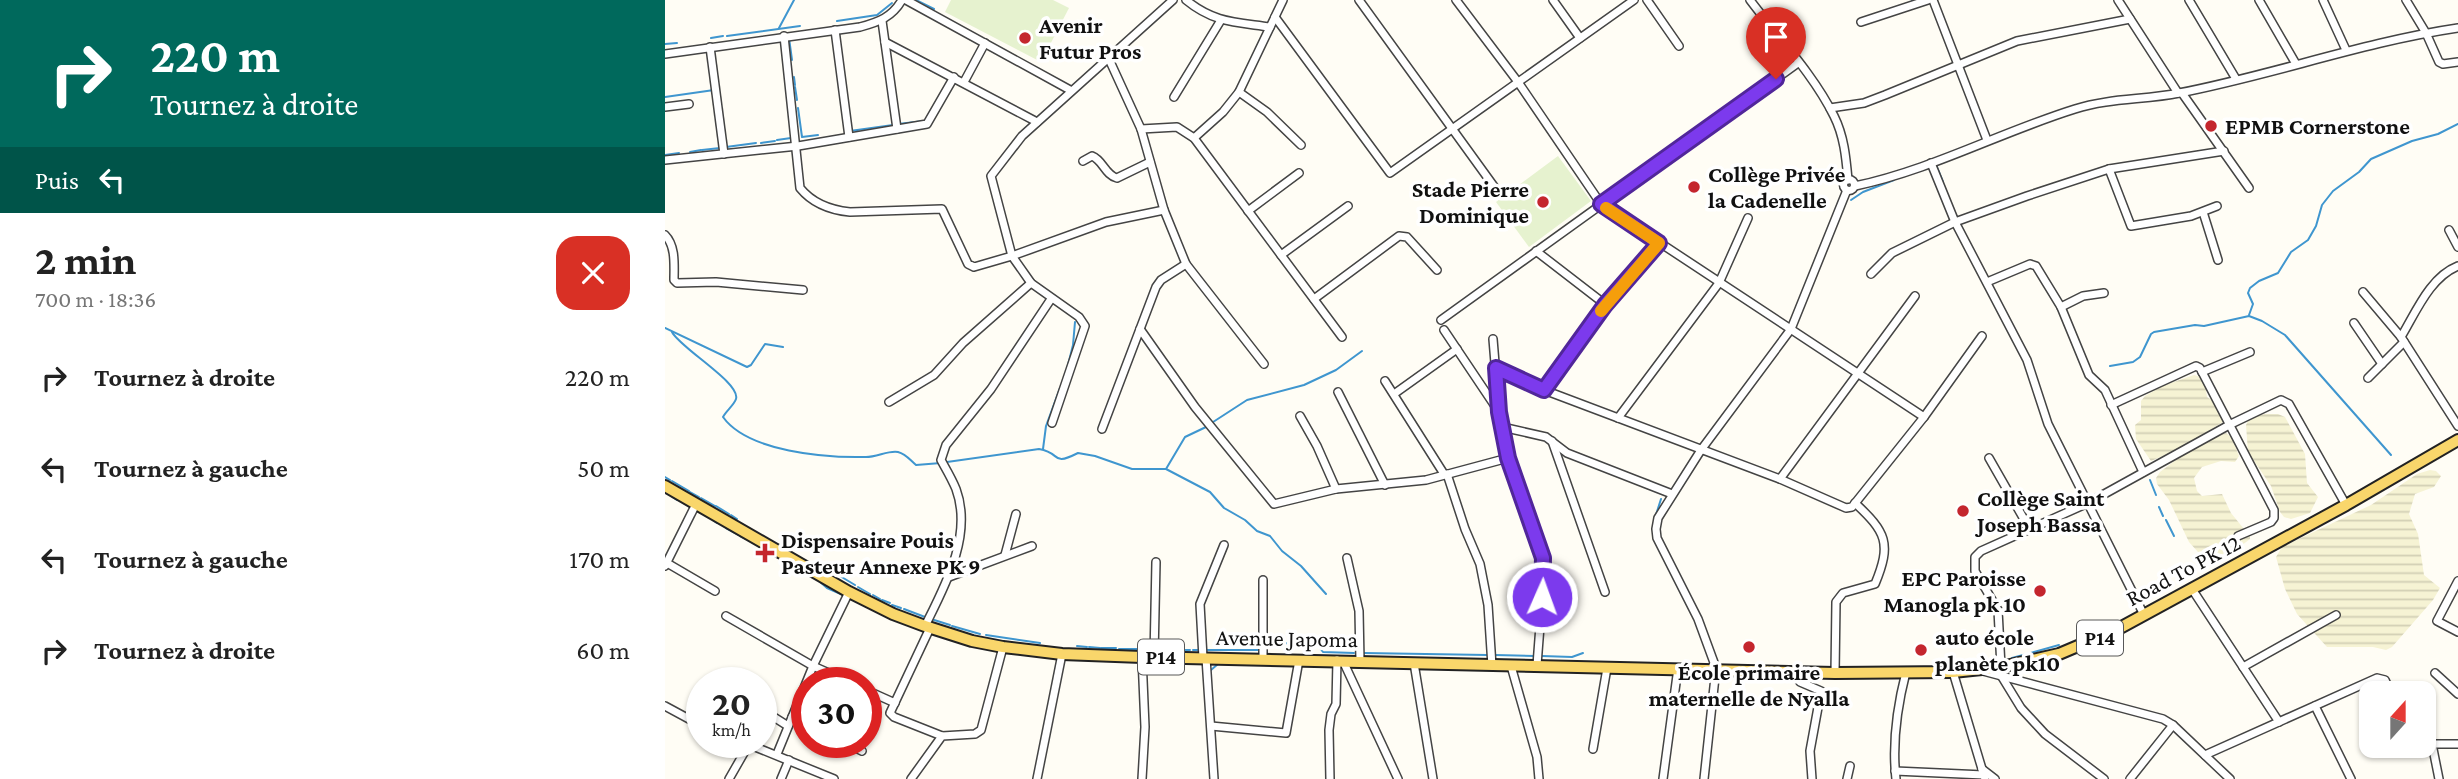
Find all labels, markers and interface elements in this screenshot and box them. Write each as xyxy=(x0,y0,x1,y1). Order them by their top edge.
pin xyxy=(1746,7,1806,79)
place label: Avenir Futur Pros xyxy=(1038,12,1141,64)
icon: arrive xyxy=(1757,18,1795,56)
icon: right xyxy=(35,28,126,119)
text: 220 m xyxy=(150,28,280,83)
marker: Avenir Futur Pros xyxy=(1017,30,1033,46)
text: Tournez à droite xyxy=(150,86,358,122)
place label: EPMB Cornerstone xyxy=(2225,113,2410,139)
marker: EPMB Cornerstone xyxy=(2203,118,2219,134)
icon: left xyxy=(93,161,131,199)
place label: Collège Privée la Cadenelle xyxy=(1708,161,1846,213)
text: Puis xyxy=(35,166,79,195)
place label: Stade Pierre Dominique xyxy=(1412,176,1529,228)
marker: Collège Privée la Cadenelle xyxy=(1686,179,1702,195)
marker: Stade Pierre Dominique xyxy=(1535,194,1551,210)
text: 2 min xyxy=(35,236,136,283)
button: close xyxy=(556,236,630,310)
text: 700 m · 18:36 xyxy=(35,286,156,312)
icon: right xyxy=(35,359,73,397)
text: Tournez à droite xyxy=(94,363,275,392)
text: 220 m xyxy=(565,363,630,392)
icon: left xyxy=(35,450,73,488)
text: Tournez à gauche xyxy=(94,454,288,483)
text: 50 m xyxy=(577,454,630,483)
place label: Collège Saint Joseph Bassa xyxy=(1975,485,2105,537)
marker: Collège Saint Joseph Bassa xyxy=(1955,503,1971,519)
place label: Dispensaire Pouis Pasteur Annexe PK 9 xyxy=(781,527,981,579)
street label: Road To PK 12 xyxy=(2121,529,2245,611)
icon: left xyxy=(35,541,73,579)
marker: Dispensaire Pouis Pasteur Annexe PK 9 xyxy=(755,543,775,563)
text: Tournez à gauche xyxy=(94,545,288,574)
text: 170 m xyxy=(569,545,630,574)
position arrow xyxy=(1505,560,1579,634)
place label: EPC Paroisse Manogla pk 10 xyxy=(1883,565,2026,617)
marker: EPC Paroisse Manogla pk 10 xyxy=(2032,583,2048,599)
road number: P14 xyxy=(2077,620,2123,656)
street label: Avenue Japoma xyxy=(1216,624,1359,652)
place label: auto école planète pk10 xyxy=(1935,624,2060,676)
icon: right xyxy=(35,632,73,670)
text: Tournez à droite xyxy=(94,636,275,665)
text: 60 m xyxy=(576,636,630,665)
marker: École primaire maternelle de Nyalla xyxy=(1741,639,1757,655)
road number: P14 xyxy=(1138,640,1184,674)
marker: auto école planète pk10 xyxy=(1913,642,1929,658)
place label: École primaire maternelle de Nyalla xyxy=(1649,659,1850,711)
speed limit sign: 30 xyxy=(791,667,882,758)
north arrow xyxy=(2359,681,2436,758)
map controls xyxy=(2359,681,2436,758)
text: 20 xyxy=(712,684,751,723)
text: km/h xyxy=(712,720,751,740)

